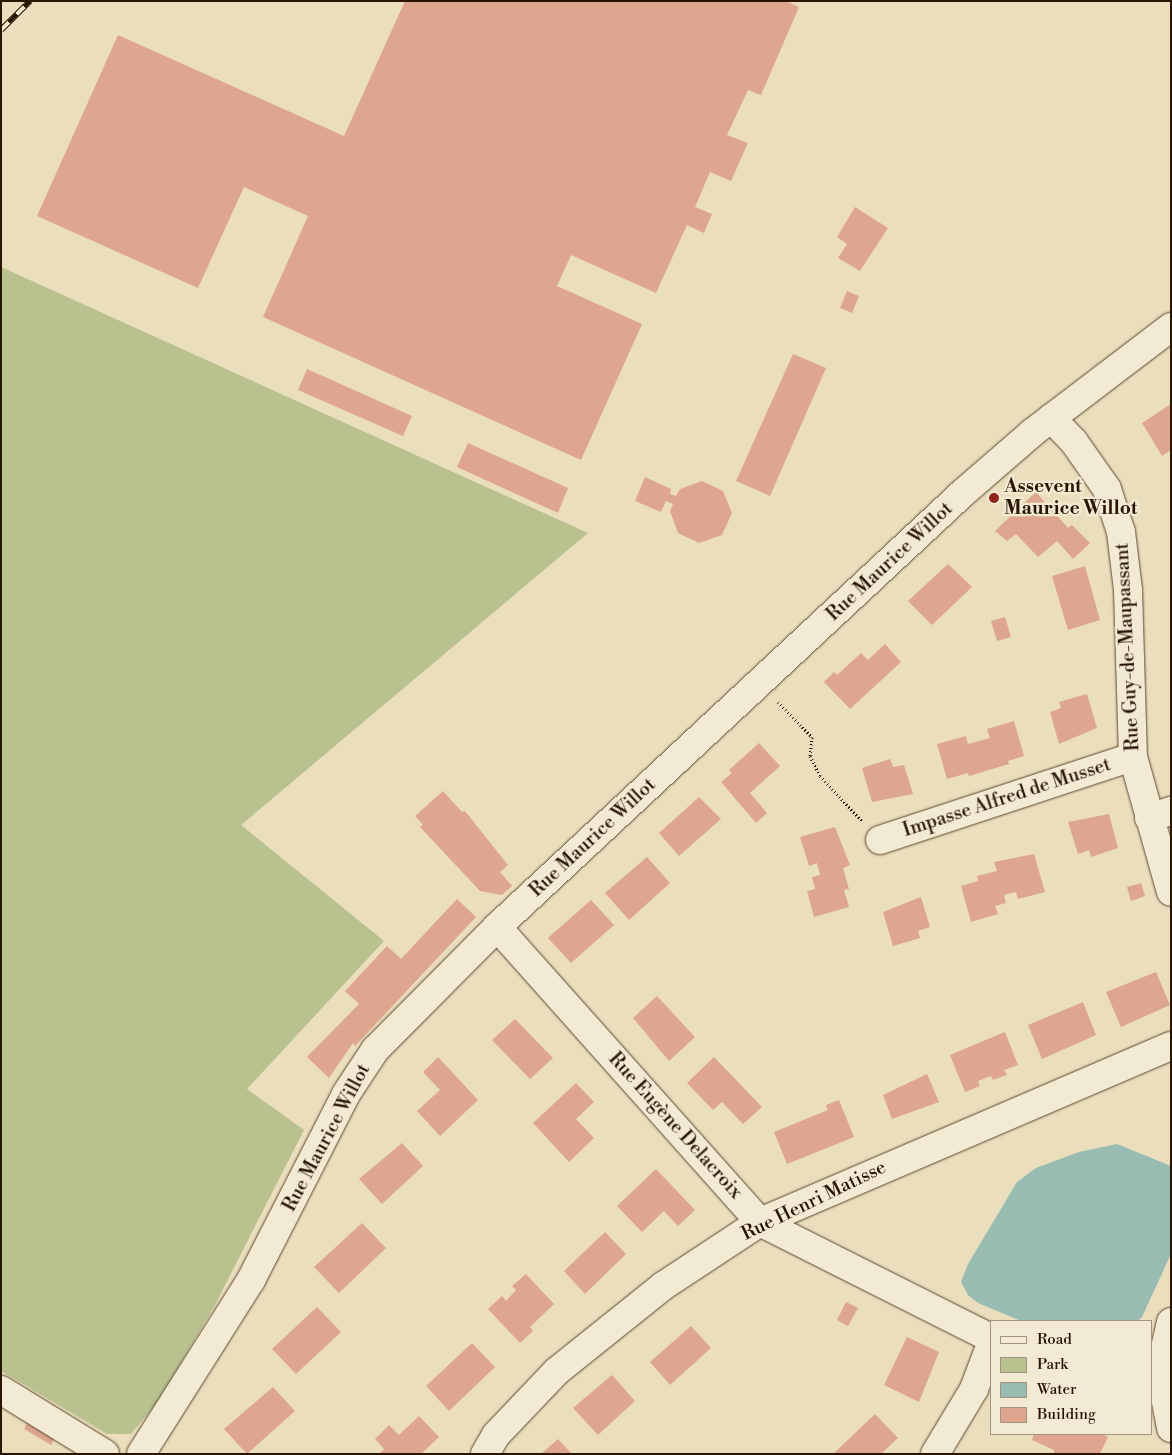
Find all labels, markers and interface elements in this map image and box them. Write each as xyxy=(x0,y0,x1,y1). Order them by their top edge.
place label: Assevent Maurice Willot xyxy=(1004,476,1137,520)
marker: Assevent Maurice Willot xyxy=(988,492,1000,504)
street label: Rue Maurice Willot xyxy=(822,498,958,626)
street label: Rue Guy-de-Maupassant xyxy=(1111,542,1145,752)
street label: Impasse Alfred de Musset xyxy=(900,754,1114,842)
street label: Rue Maurice Willot xyxy=(525,774,661,902)
street label: Rue Eugène Delacroix xyxy=(603,1048,747,1204)
street label: Rue Maurice Willot xyxy=(278,1060,376,1216)
street label: Rue Henri Matisse xyxy=(738,1156,890,1246)
legend xyxy=(990,1320,1152,1435)
text: Road xyxy=(1037,1330,1072,1349)
text: Park xyxy=(1037,1355,1068,1374)
text: Water xyxy=(1037,1380,1076,1399)
text: Building xyxy=(1037,1405,1096,1424)

